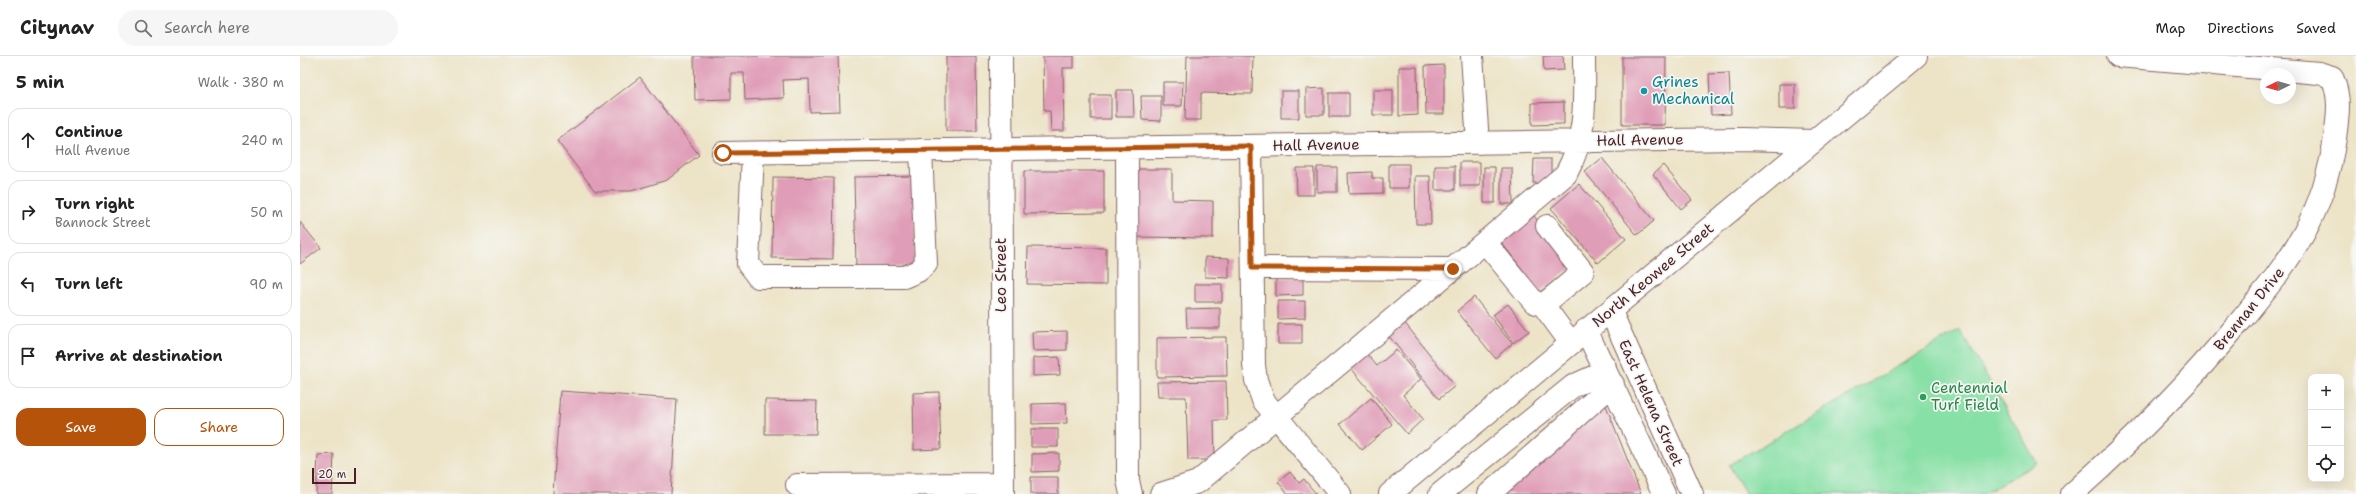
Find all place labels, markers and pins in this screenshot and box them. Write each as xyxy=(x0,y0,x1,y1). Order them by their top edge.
place label: Grines Mechanical xyxy=(1652,72,1735,109)
marker: Grines Mechanical xyxy=(1639,86,1649,96)
place label: Centennial Turf Field xyxy=(1931,378,2008,415)
marker: Centennial Turf Field xyxy=(1918,392,1928,402)

